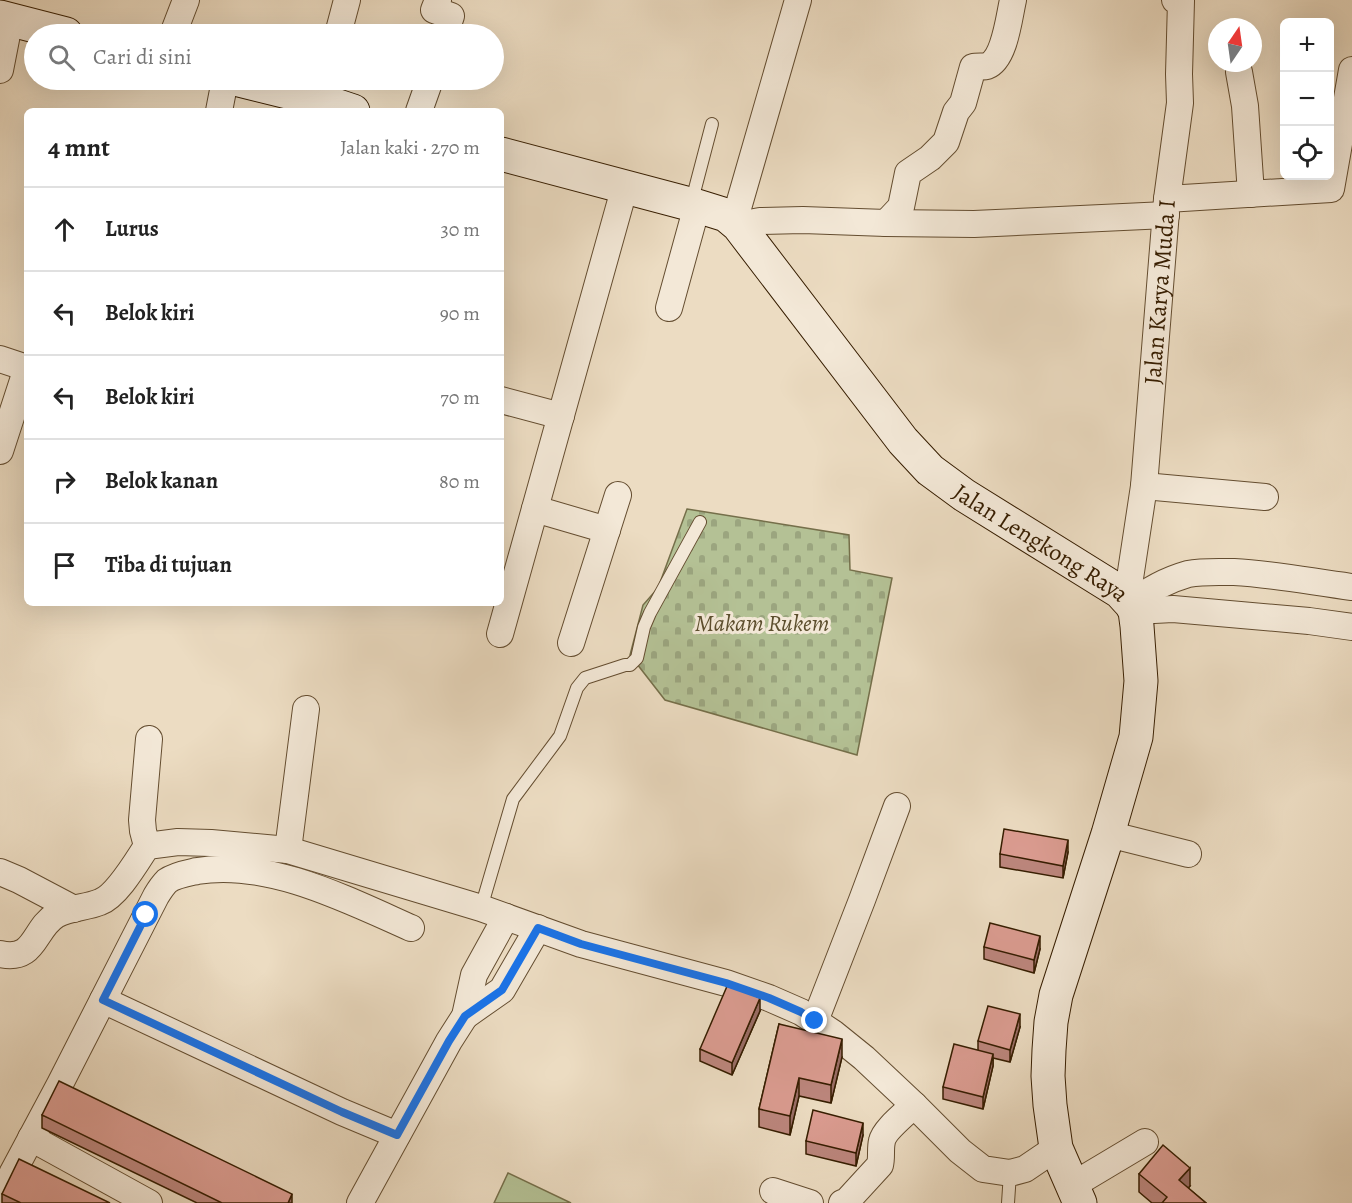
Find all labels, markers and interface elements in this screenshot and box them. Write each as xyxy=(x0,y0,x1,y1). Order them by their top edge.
north arrow xyxy=(1208,18,1262,72)
map controls xyxy=(1280,18,1334,180)
button: + xyxy=(1280,18,1334,72)
search box xyxy=(24,24,504,90)
icon: search xyxy=(45,41,78,74)
text: Cari di sini xyxy=(93,42,192,72)
button: − xyxy=(1280,72,1334,126)
button: locate xyxy=(1280,126,1334,180)
text: 4 mnt xyxy=(48,130,110,165)
text: Jalan kaki · 270 m xyxy=(340,134,480,161)
street label: Jalan Karya Muda I xyxy=(1136,198,1183,386)
icon: ahead xyxy=(48,213,81,246)
text: Lurus xyxy=(105,214,159,244)
text: 30 m xyxy=(440,216,480,243)
icon: left xyxy=(48,297,81,330)
text: Belok kiri xyxy=(105,298,194,328)
text: 90 m xyxy=(440,300,480,327)
icon: left xyxy=(48,381,81,414)
text: Belok kiri xyxy=(105,382,194,412)
text: 70 m xyxy=(440,384,480,411)
icon: right xyxy=(48,465,81,498)
text: Belok kanan xyxy=(105,466,218,496)
text: 80 m xyxy=(439,468,480,495)
street label: Jalan Lengkong Raya xyxy=(946,476,1137,609)
icon: arrive xyxy=(48,549,81,582)
text: Tiba di tujuan xyxy=(105,550,232,580)
park label: Makam Rukem xyxy=(695,607,829,639)
route start xyxy=(132,901,158,927)
route end xyxy=(801,1007,827,1033)

